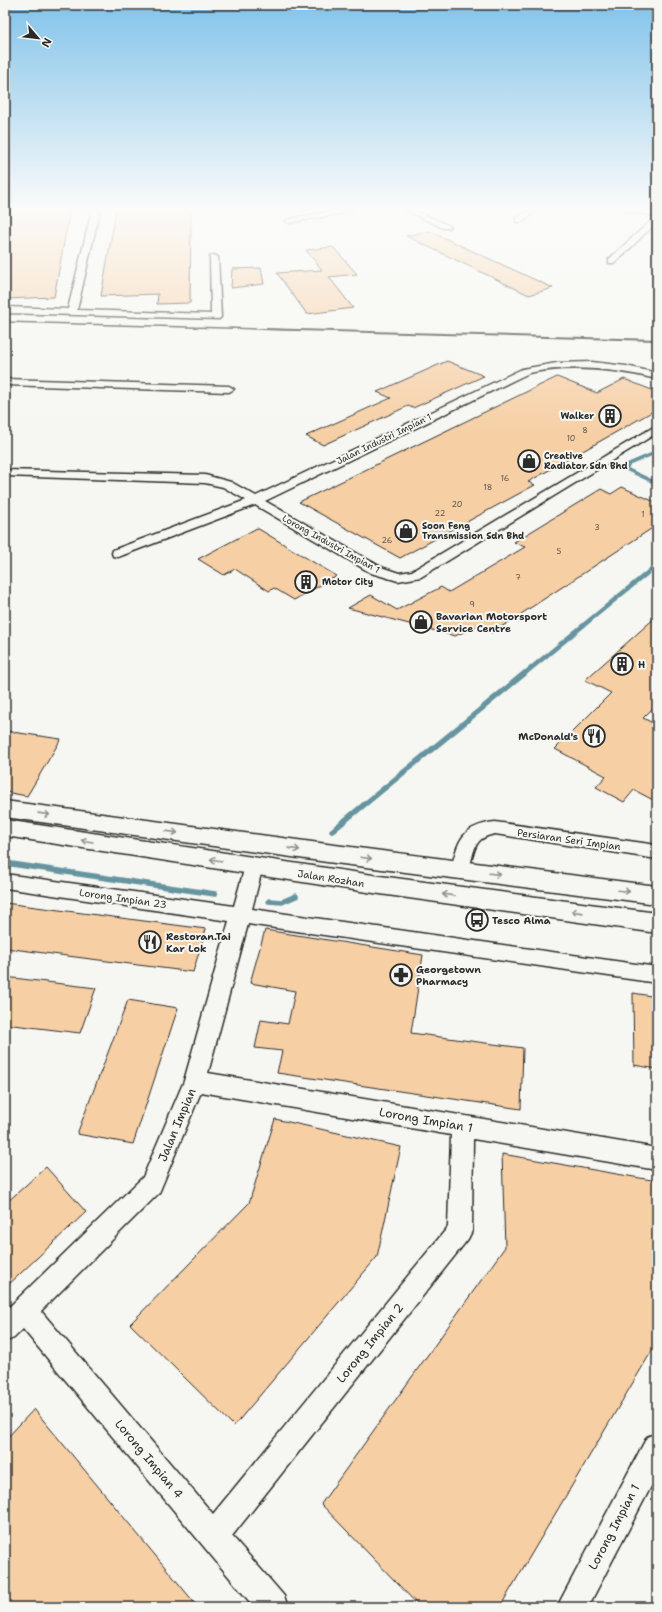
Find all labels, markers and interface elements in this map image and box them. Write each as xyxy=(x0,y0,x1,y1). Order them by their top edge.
north arrow xyxy=(18,18,58,58)
text: N xyxy=(38,35,55,50)
building icon: Walker xyxy=(597,403,623,429)
place label: Walker xyxy=(560,410,594,422)
street label: Jalan Industri Impian 1 xyxy=(335,411,433,467)
house number: 8 xyxy=(582,425,588,436)
house number: 10 xyxy=(567,433,575,444)
shop icon: Creative Radiator Sdn Bhd xyxy=(516,448,542,474)
place label: Creative Radiator Sdn Bhd xyxy=(544,450,628,472)
house number: 16 xyxy=(501,473,510,484)
house number: 18 xyxy=(484,482,492,493)
house number: 20 xyxy=(452,499,462,510)
house number: 22 xyxy=(435,508,446,519)
house number: 1 xyxy=(641,509,645,520)
street label: Lorong Industri Impian 1 xyxy=(280,512,382,576)
shop icon: Soon Feng Transmission Sdn Bhd xyxy=(393,518,419,544)
place label: Soon Feng Transmission Sdn Bhd xyxy=(422,520,524,542)
house number: 3 xyxy=(594,522,600,533)
house number: 26 xyxy=(382,535,393,546)
house number: 5 xyxy=(557,546,562,557)
building icon: Motor City xyxy=(293,569,319,595)
house number: 7 xyxy=(515,572,521,583)
place label: Motor City xyxy=(322,576,374,588)
house number: 9 xyxy=(469,599,475,610)
shop icon: Bavarian Motorsport Service Centre xyxy=(408,609,434,635)
place label: Bavarian Motorsport Service Centre xyxy=(436,610,547,635)
building icon: H xyxy=(609,651,635,677)
place label: H xyxy=(638,658,645,671)
restaurant icon: McDonald's xyxy=(581,723,607,749)
place label: McDonald's xyxy=(518,730,578,743)
one-way arrow xyxy=(37,810,50,818)
street label: Persiaran Seri Impian xyxy=(516,826,622,853)
one-way arrow xyxy=(165,828,178,836)
one-way arrow xyxy=(81,837,94,845)
one-way arrow xyxy=(287,845,300,853)
one-way arrow xyxy=(359,854,372,862)
one-way arrow xyxy=(209,856,222,864)
street label: Jalan Rozhan xyxy=(297,867,365,890)
one-way arrow xyxy=(488,870,501,878)
street label: Lorong Impian 23 xyxy=(78,886,168,911)
one-way arrow xyxy=(617,887,630,895)
one-way arrow xyxy=(442,891,455,899)
bus stop icon: Tesco Alma xyxy=(464,907,490,933)
one-way arrow xyxy=(571,908,584,916)
place label: Tesco Alma xyxy=(492,914,551,927)
restaurant icon: Restoran.Tai Kar Lok xyxy=(137,929,163,955)
place label: Restoran.Tai Kar Lok xyxy=(166,930,231,955)
pharmacy icon: Georgetown Pharmacy xyxy=(388,962,414,988)
place label: Georgetown Pharmacy xyxy=(416,963,481,988)
street label: Jalan Impian xyxy=(154,1086,200,1164)
street label: Lorong Impian 1 xyxy=(378,1104,474,1136)
street label: Lorong Impian 2 xyxy=(333,1300,407,1386)
street label: Lorong Impian 4 xyxy=(111,1416,187,1502)
street label: Lorong Impian 1 xyxy=(585,1481,643,1573)

